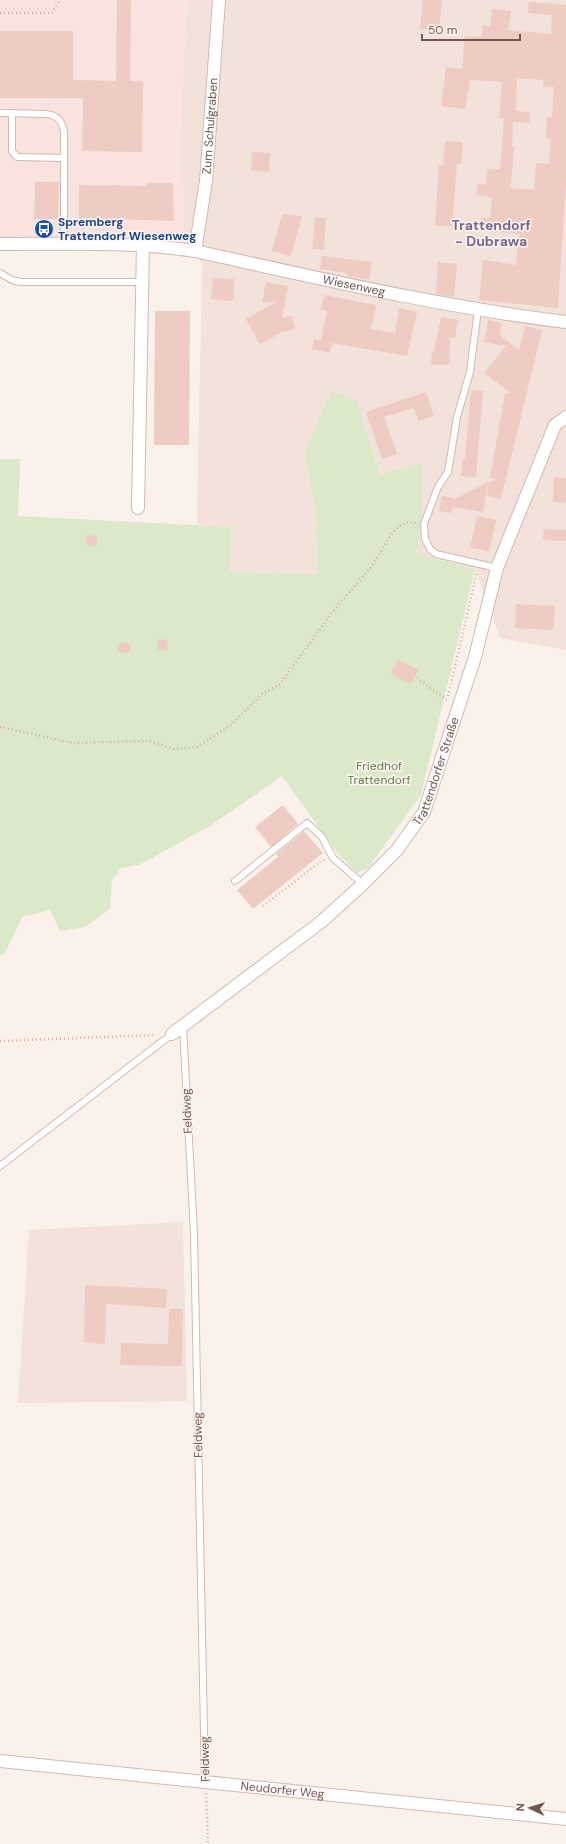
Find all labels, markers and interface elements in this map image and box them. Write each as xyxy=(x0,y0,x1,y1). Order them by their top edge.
scale bar xyxy=(422,16,520,42)
text: 50 m xyxy=(428,22,457,38)
street label: Zum Schulgraben xyxy=(199,77,221,175)
place label: Spremberg Trattendorf Wiesenweg xyxy=(58,214,196,244)
district label: Trattendorf - Dubrawa xyxy=(451,216,531,250)
bus stop icon: Spremberg Trattendorf Wiesenweg xyxy=(33,218,55,240)
street label: Wiesenweg xyxy=(321,271,387,300)
street label: Trattendorfer Straße xyxy=(409,715,463,829)
park label: Friedhof Trattendorf xyxy=(348,758,410,788)
street label: Feldweg xyxy=(178,1088,196,1134)
street label: Feldweg xyxy=(190,1412,206,1458)
street label: Feldweg xyxy=(197,1736,213,1782)
street label: Neudorfer Weg xyxy=(240,1778,325,1802)
north arrow xyxy=(510,1788,550,1828)
text: N xyxy=(513,1803,527,1812)

